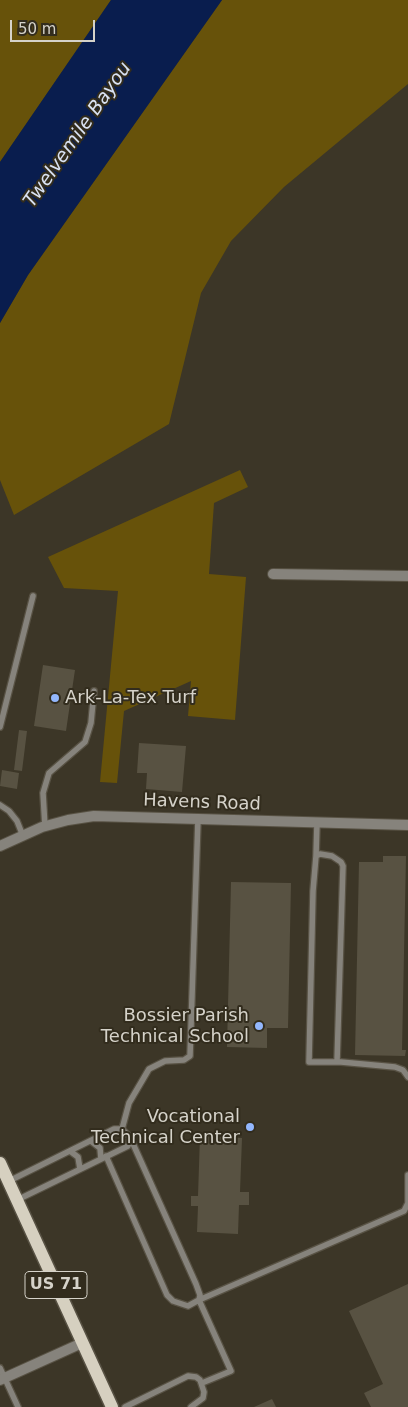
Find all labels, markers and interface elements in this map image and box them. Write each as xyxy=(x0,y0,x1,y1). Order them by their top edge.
scale bar xyxy=(12,10,98,42)
text: 50 m xyxy=(18,20,56,38)
water label: Twelvemile Bayou xyxy=(19,58,137,212)
place label: Ark-La-Tex Turf xyxy=(65,687,196,709)
marker: Ark-La-Tex Turf xyxy=(49,692,61,704)
street label: Havens Road xyxy=(143,790,261,816)
place label: Bossier Parish Technical School xyxy=(101,1005,249,1048)
marker: Bossier Parish Technical School xyxy=(253,1020,265,1032)
place label: Vocational Technical Center xyxy=(91,1106,240,1148)
marker: Vocational Technical Center xyxy=(244,1121,256,1133)
road number: US 71 xyxy=(25,1272,87,1298)

